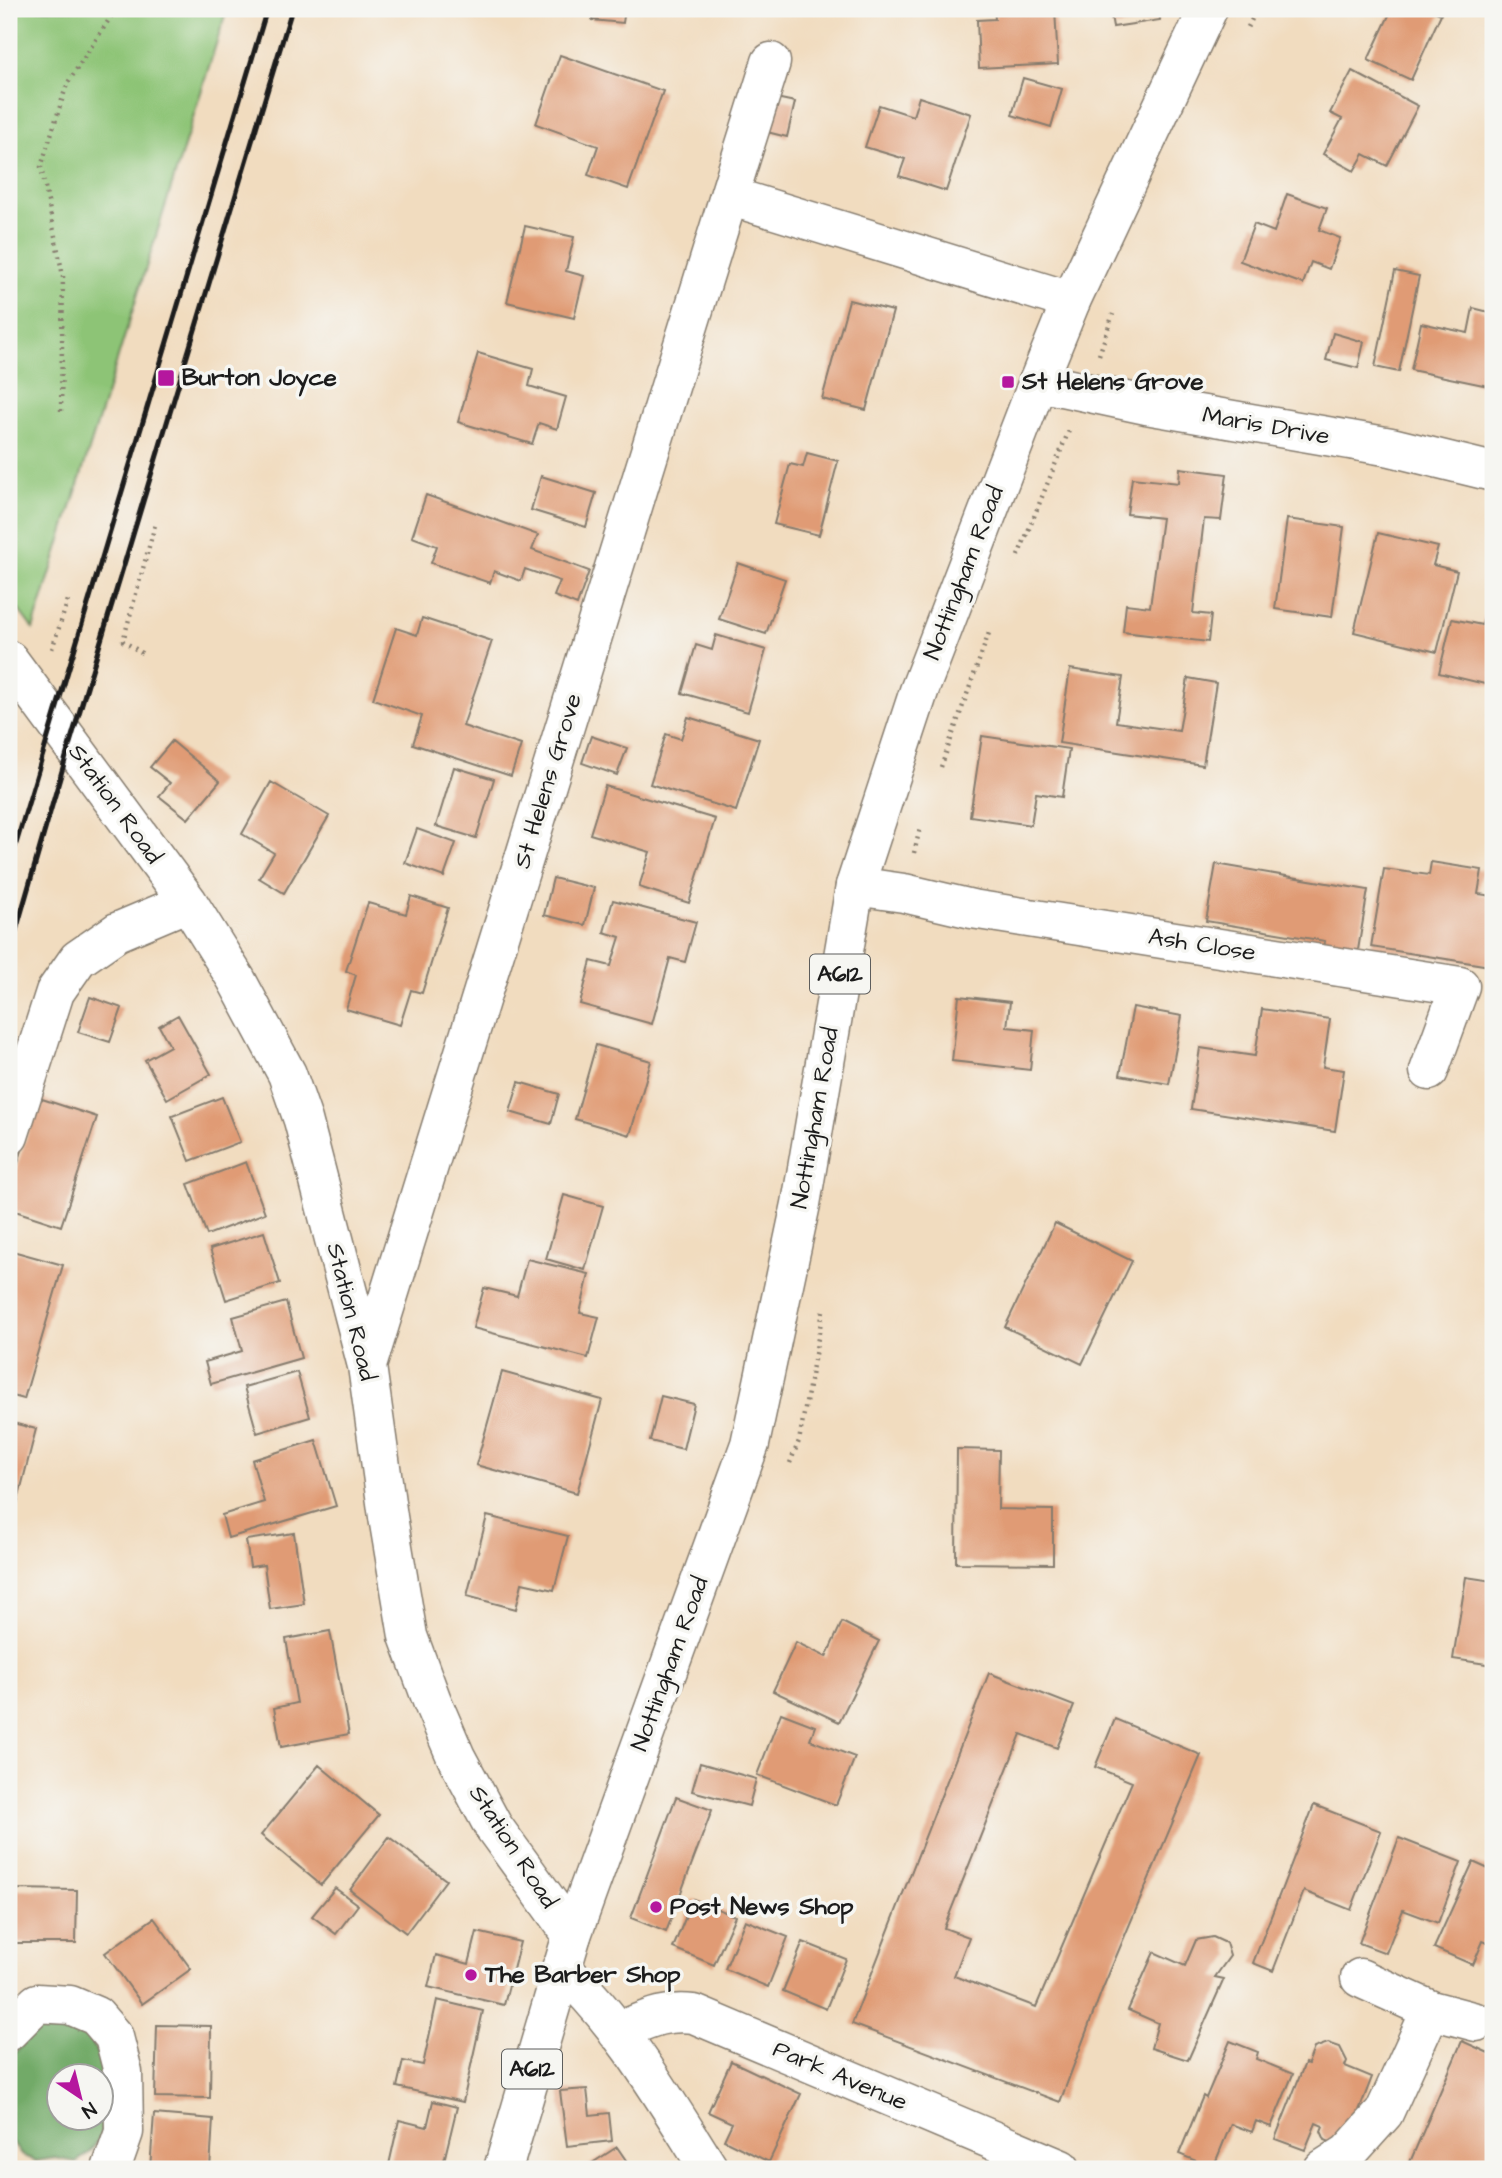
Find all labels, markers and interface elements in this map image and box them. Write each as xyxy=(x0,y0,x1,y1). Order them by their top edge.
place label: Burton Joyce xyxy=(182,361,337,397)
place label: St Helens Grove xyxy=(1021,365,1203,399)
marker: Burton Joyce xyxy=(156,368,176,388)
marker: St Helens Grove xyxy=(1000,374,1016,390)
street label: Maris Drive xyxy=(1200,398,1332,454)
street label: Nottingham Road xyxy=(915,481,1014,665)
street label: St Helens Grove xyxy=(505,689,591,873)
street label: Station Road xyxy=(60,737,170,871)
street label: Ash Close xyxy=(1146,920,1258,970)
road number: A612 xyxy=(810,954,870,993)
street label: Nottingham Road xyxy=(782,1025,849,1211)
street label: Station Road xyxy=(317,1240,385,1384)
street label: Nottingham Road xyxy=(623,1572,718,1756)
street label: Station Road xyxy=(460,1779,566,1915)
place label: Post News Shop xyxy=(670,1890,854,1924)
marker: Post News Shop xyxy=(648,1899,664,1915)
place label: The Barber Shop xyxy=(484,1958,681,1992)
marker: The Barber Shop xyxy=(463,1967,479,1983)
street label: Park Avenue xyxy=(767,2032,913,2120)
road number: A612 xyxy=(502,2050,562,2088)
north arrow xyxy=(46,2062,116,2132)
text: N xyxy=(76,2095,102,2124)

